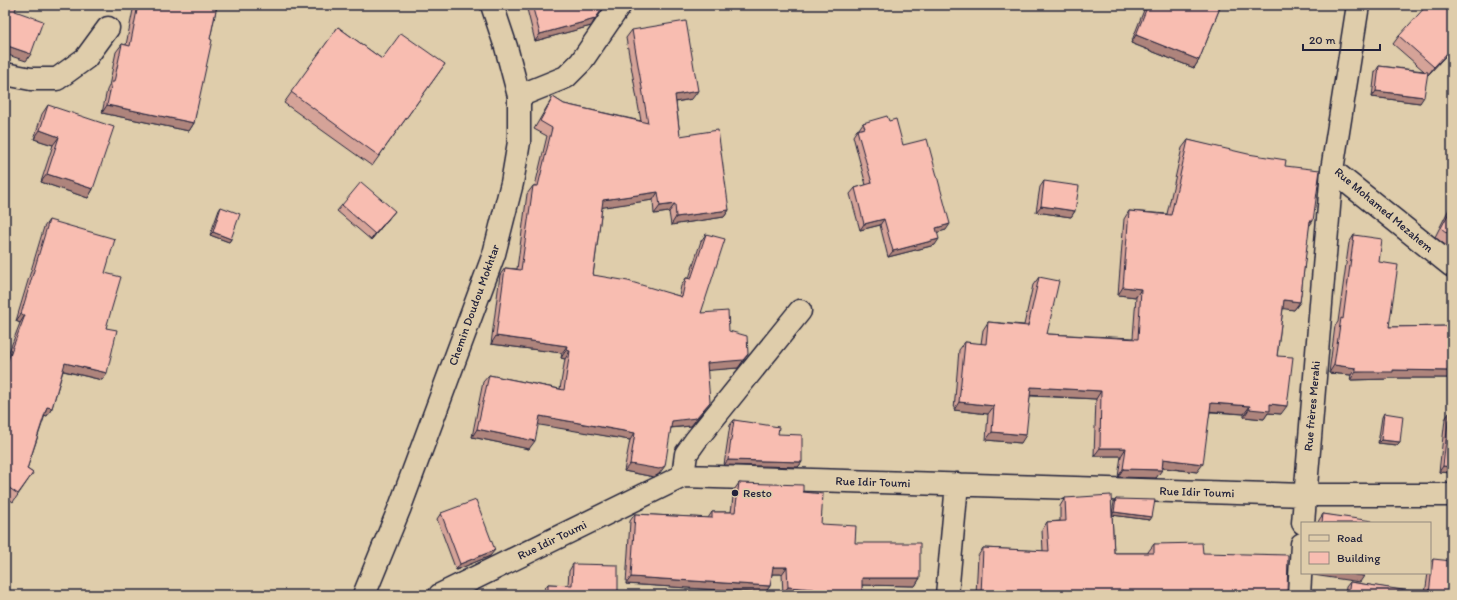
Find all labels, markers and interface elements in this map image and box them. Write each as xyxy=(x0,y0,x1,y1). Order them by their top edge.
scale bar xyxy=(1303,26,1380,52)
text: 20 m xyxy=(1309,33,1336,47)
street label: Rue Mohamed Mezahem xyxy=(1332,165,1436,255)
street label: Chemin Doudou Mokhtar xyxy=(446,242,503,367)
street label: Rue frères Merahi xyxy=(1301,360,1323,452)
street label: Rue Idir Toumi xyxy=(835,474,911,490)
street label: Rue Idir Toumi xyxy=(1159,484,1235,500)
place label: Resto xyxy=(743,486,772,500)
marker: Resto xyxy=(730,488,740,498)
street label: Rue Idir Toumi xyxy=(515,517,589,563)
legend xyxy=(1301,522,1431,574)
text: Road xyxy=(1337,531,1363,545)
text: Building xyxy=(1337,551,1381,565)

